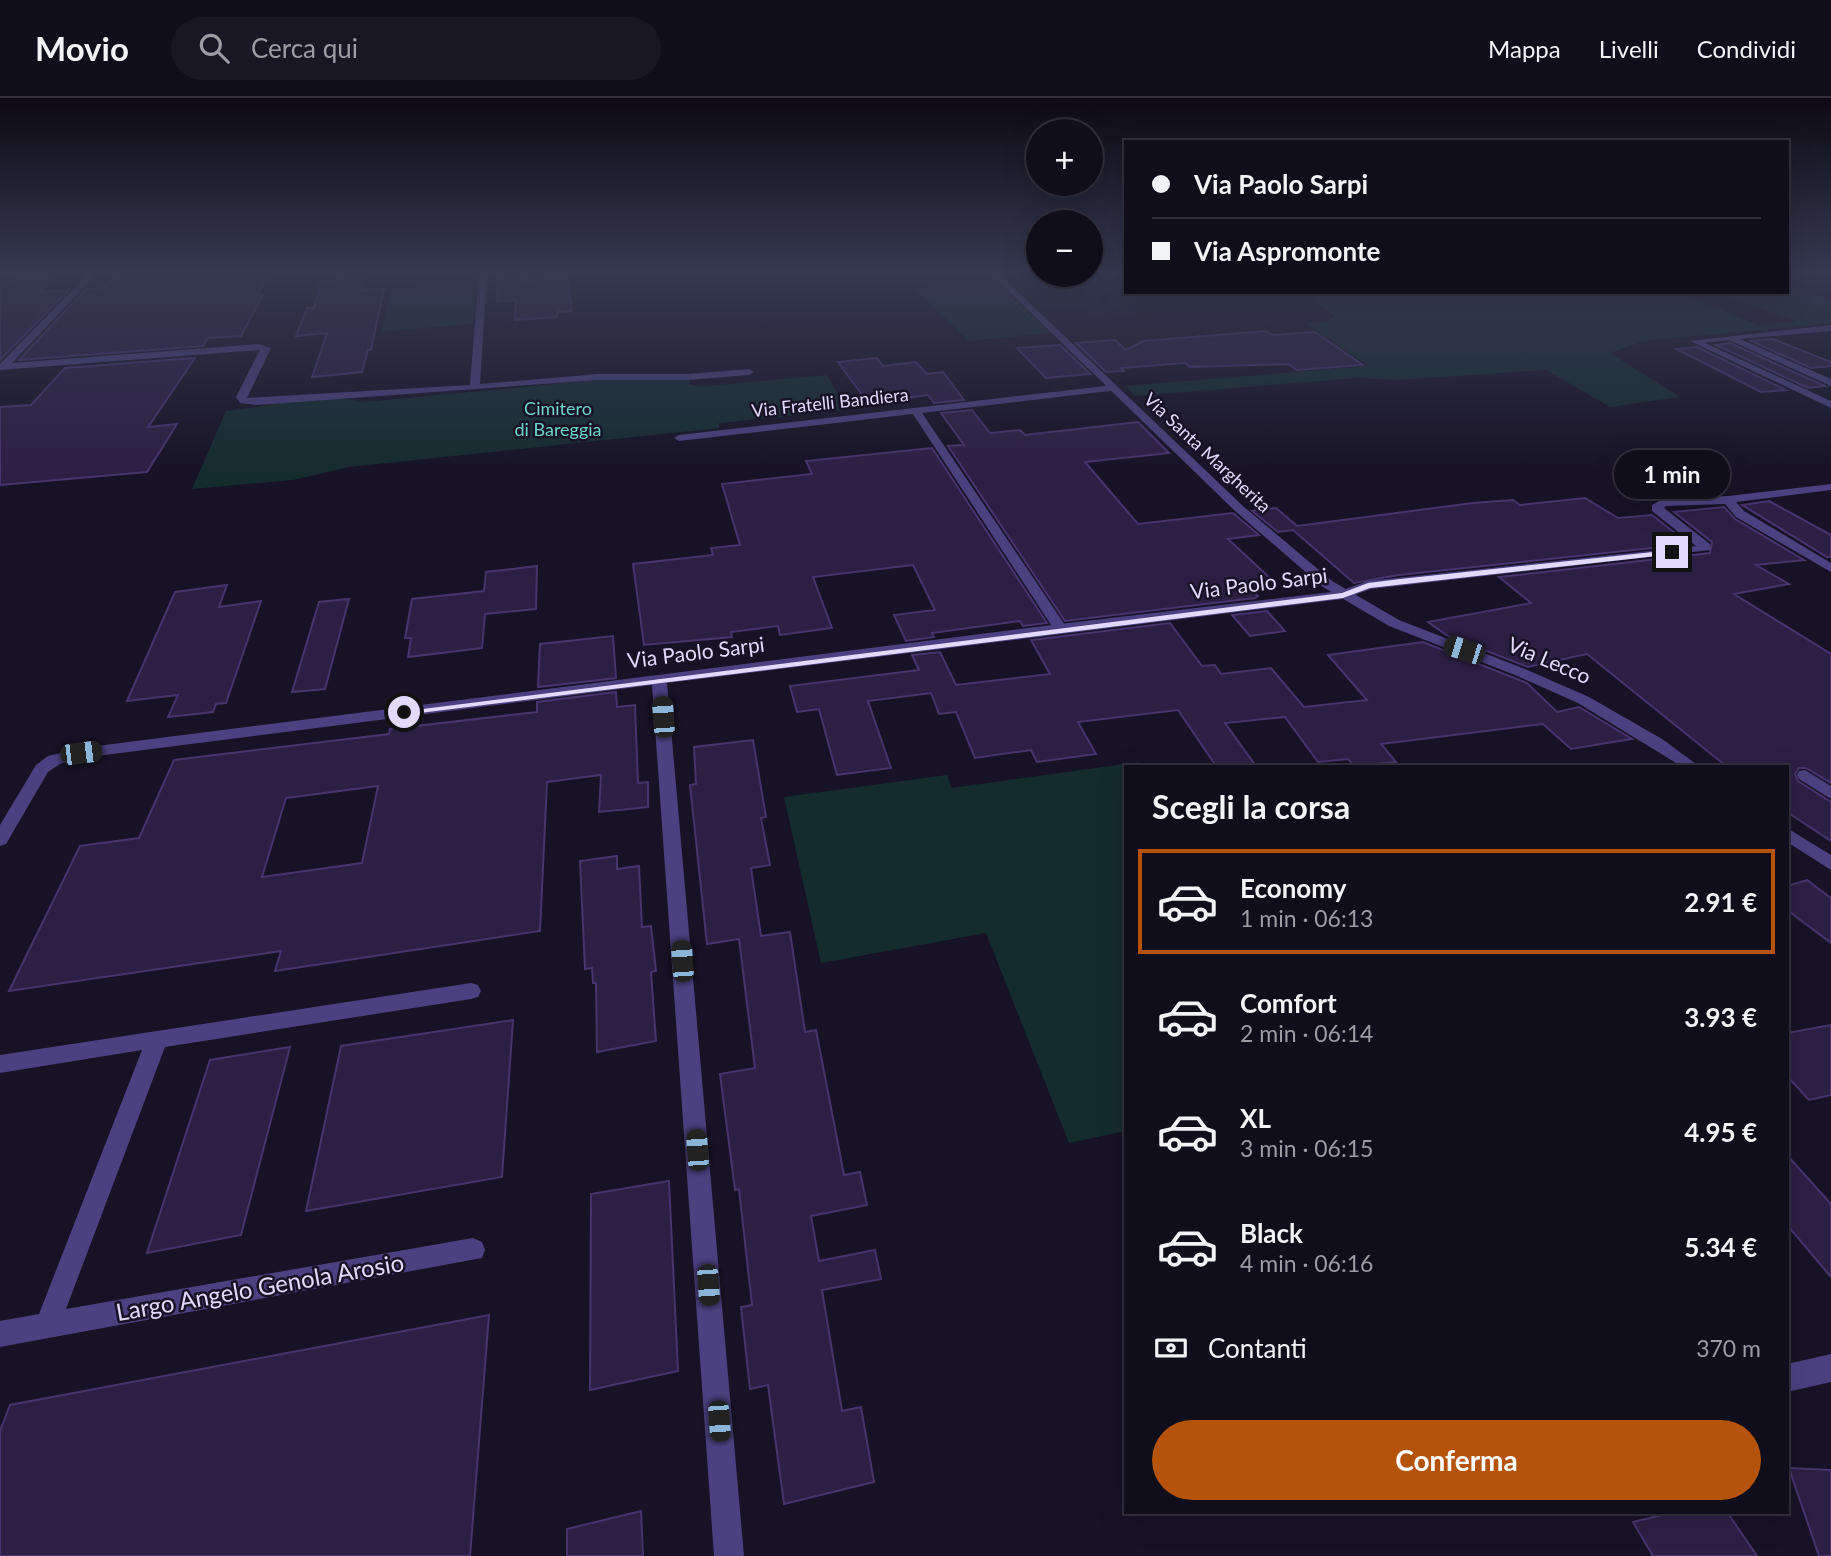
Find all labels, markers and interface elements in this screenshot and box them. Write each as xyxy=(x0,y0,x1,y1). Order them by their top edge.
search box xyxy=(171,17,661,80)
text: Movio xyxy=(35,28,129,68)
icon: search xyxy=(195,29,233,67)
text: Cerca qui xyxy=(251,32,358,64)
text: Mappa xyxy=(1488,34,1561,63)
text: Livelli xyxy=(1599,34,1659,63)
text: Condividi xyxy=(1697,34,1796,63)
map controls xyxy=(1026,119,1103,287)
button: + xyxy=(1026,119,1103,196)
text: Via Paolo Sarpi xyxy=(1194,168,1368,200)
button: − xyxy=(1026,210,1103,287)
text: Via Aspromonte xyxy=(1194,235,1380,267)
street label: Via Fratelli Bandiera xyxy=(750,383,910,421)
street label: Via Santa Margherita xyxy=(1140,388,1276,517)
park label: Cimitero di Bareggia xyxy=(514,397,602,440)
callout: 1 min xyxy=(1614,450,1730,500)
text: 1 min xyxy=(1643,460,1701,488)
route end xyxy=(1656,536,1688,568)
street label: Via Paolo Sarpi xyxy=(1189,562,1329,603)
street label: Via Paolo Sarpi xyxy=(626,631,766,672)
street label: Via Lecco xyxy=(1504,631,1595,688)
car xyxy=(1441,634,1488,666)
car xyxy=(652,695,675,739)
route start xyxy=(388,696,420,728)
car xyxy=(59,740,104,766)
text: Scegli la corsa xyxy=(1152,787,1350,826)
icon: car xyxy=(1156,870,1219,933)
text: Economy xyxy=(1240,872,1346,904)
text: 2.91 € xyxy=(1684,886,1757,918)
text: 1 min · 06:13 xyxy=(1240,904,1373,932)
car xyxy=(671,939,694,983)
icon: car xyxy=(1156,985,1219,1048)
text: Comfort xyxy=(1240,987,1337,1019)
text: 3.93 € xyxy=(1684,1001,1757,1033)
text: 2 min · 06:14 xyxy=(1240,1019,1373,1047)
icon: car xyxy=(1156,1100,1219,1163)
text: XL xyxy=(1240,1102,1271,1134)
text: 4.95 € xyxy=(1684,1116,1757,1148)
car xyxy=(686,1128,709,1172)
text: 3 min · 06:15 xyxy=(1240,1134,1373,1162)
icon: car xyxy=(1156,1215,1219,1278)
text: Black xyxy=(1240,1217,1303,1249)
text: 5.34 € xyxy=(1684,1231,1757,1263)
street label: Largo Angelo Genola Arosio xyxy=(114,1247,406,1326)
text: 4 min · 06:16 xyxy=(1240,1249,1373,1277)
car xyxy=(697,1263,720,1307)
icon: cash xyxy=(1152,1329,1190,1367)
text: Contanti xyxy=(1208,1332,1307,1364)
text: 370 m xyxy=(1696,1334,1761,1362)
car xyxy=(708,1399,731,1443)
button: Conferma xyxy=(1152,1420,1761,1500)

